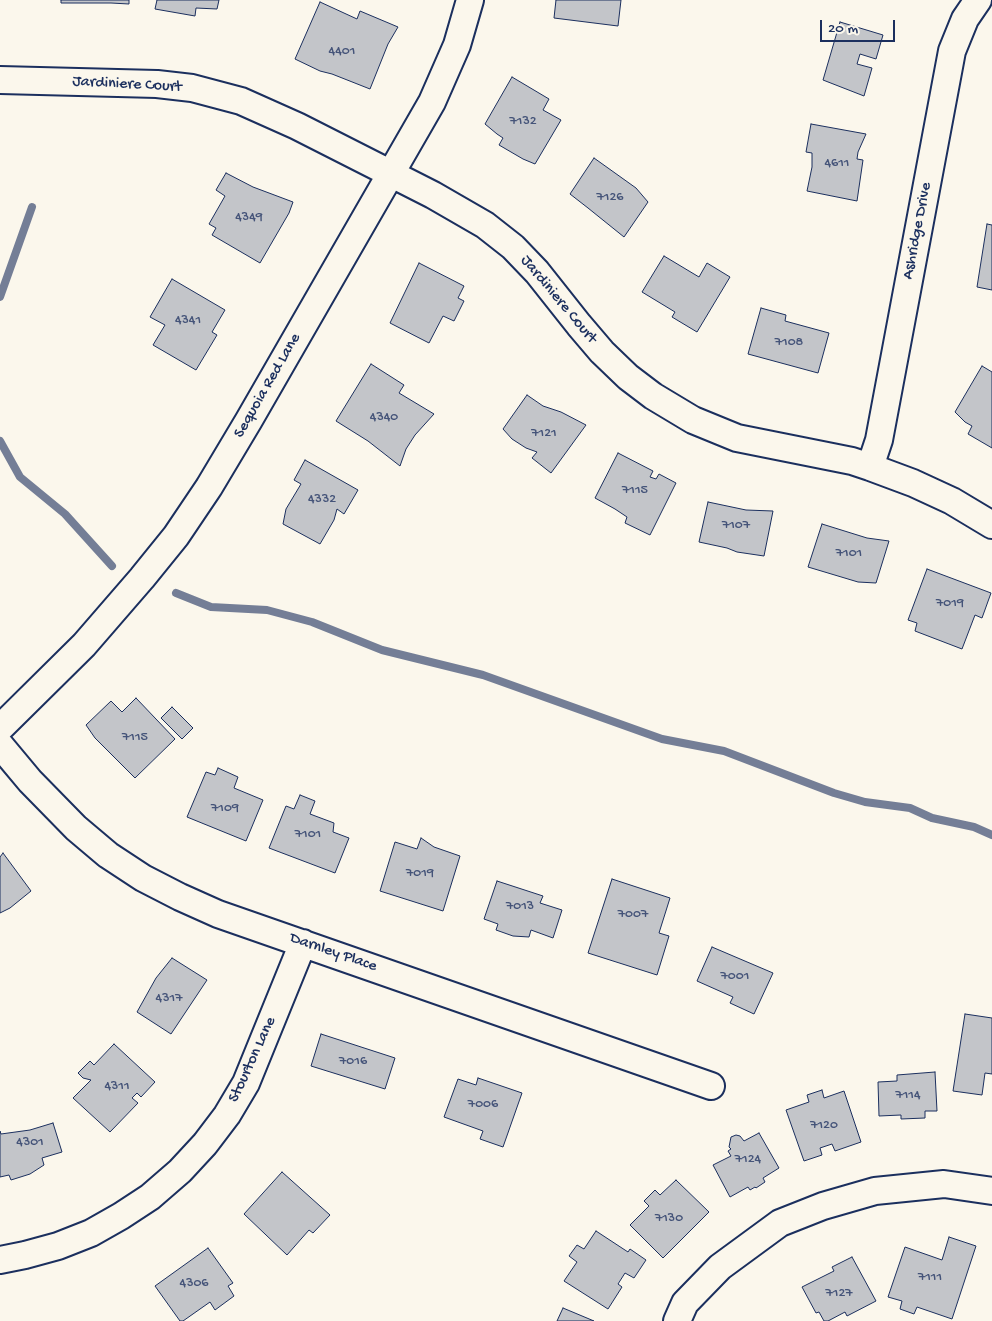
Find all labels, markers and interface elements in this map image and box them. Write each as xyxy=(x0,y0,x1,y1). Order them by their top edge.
scale bar xyxy=(822,10,897,42)
text: 20 m xyxy=(828,20,858,38)
house number: 4401 xyxy=(329,44,355,60)
street label: Jardiniere Court xyxy=(72,73,182,97)
house number: 7132 xyxy=(509,114,537,130)
house number: 4611 xyxy=(824,156,850,172)
street label: Ashridge Drive xyxy=(899,181,937,281)
house number: 7126 xyxy=(597,190,623,206)
house number: 4349 xyxy=(235,210,263,226)
street label: Jardiniere Court xyxy=(515,252,601,348)
house number: 4341 xyxy=(175,313,201,329)
street label: Sequoia Red Lane xyxy=(230,330,306,442)
house number: 7108 xyxy=(775,335,803,351)
house number: 4340 xyxy=(370,410,398,426)
house number: 7121 xyxy=(531,426,557,442)
house number: 7115 xyxy=(622,483,648,499)
house number: 4332 xyxy=(308,492,336,508)
house number: 7107 xyxy=(722,518,750,534)
house number: 7101 xyxy=(836,546,862,562)
house number: 7019 xyxy=(936,596,964,612)
house number: 7115 xyxy=(122,730,148,746)
house number: 7109 xyxy=(211,801,239,817)
house number: 7101 xyxy=(295,827,321,843)
house number: 7019 xyxy=(406,866,434,882)
house number: 7013 xyxy=(506,899,534,915)
house number: 7007 xyxy=(618,907,648,923)
street label: Darnley Place xyxy=(287,929,379,977)
house number: 7001 xyxy=(721,969,749,985)
house number: 4317 xyxy=(156,991,182,1007)
street label: Stourton Lane xyxy=(225,1014,281,1106)
house number: 7016 xyxy=(339,1054,367,1070)
house number: 4311 xyxy=(104,1079,130,1095)
house number: 7114 xyxy=(895,1088,921,1104)
house number: 7006 xyxy=(468,1097,498,1113)
house number: 7120 xyxy=(810,1118,838,1134)
house number: 4301 xyxy=(16,1135,44,1151)
house number: 7124 xyxy=(735,1152,761,1168)
house number: 7130 xyxy=(655,1211,683,1227)
house number: 7111 xyxy=(918,1270,942,1286)
house number: 4306 xyxy=(180,1276,208,1292)
house number: 7127 xyxy=(825,1286,853,1302)

